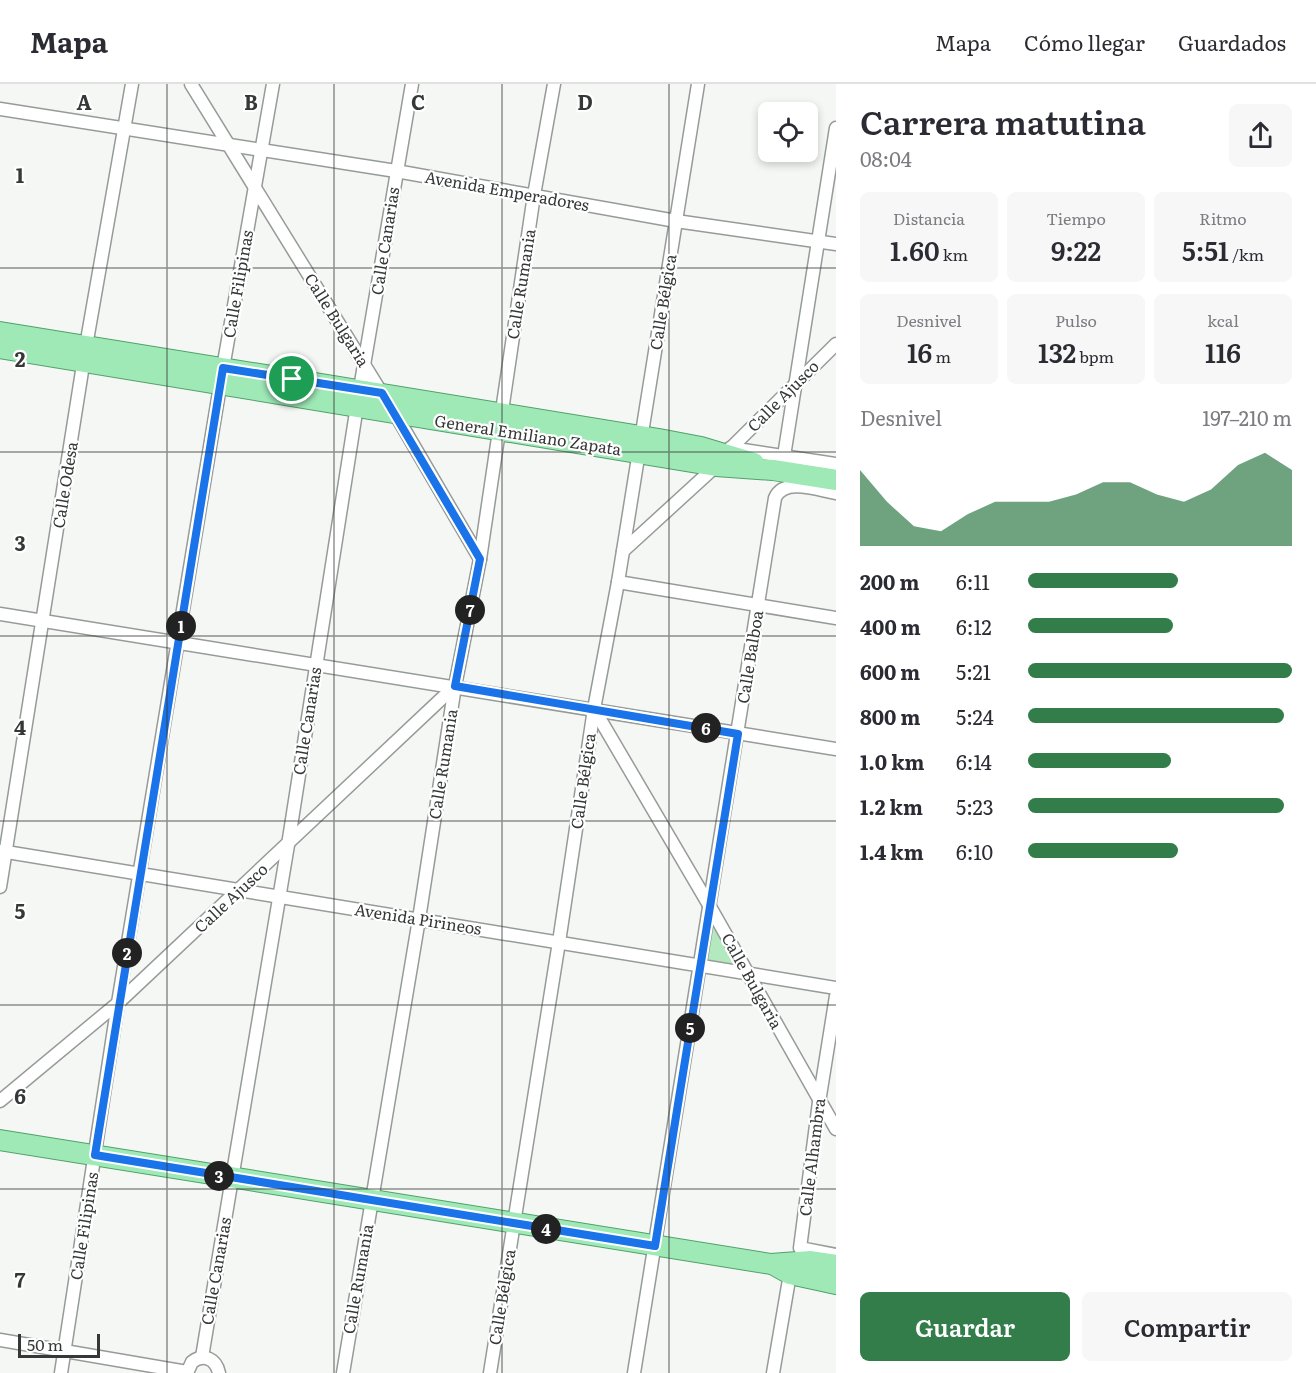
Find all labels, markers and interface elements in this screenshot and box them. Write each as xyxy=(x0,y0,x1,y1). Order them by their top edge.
text: Mapa xyxy=(30,20,108,62)
text: Mapa xyxy=(935,26,991,57)
text: Cómo llegar xyxy=(1024,26,1145,57)
text: Guardados xyxy=(1178,26,1286,57)
text: A xyxy=(76,86,92,116)
text: B xyxy=(244,86,258,116)
text: C xyxy=(411,86,425,116)
text: D xyxy=(577,86,593,116)
text: Carrera matutina xyxy=(860,96,1146,145)
map controls xyxy=(758,102,818,162)
button: locate xyxy=(758,102,818,162)
button: share xyxy=(1229,104,1292,167)
text: 08:04 xyxy=(860,143,912,173)
text: 1 xyxy=(16,159,24,189)
street label: Avenida Emperadores xyxy=(423,164,591,216)
street label: Calle Canarias xyxy=(364,185,404,296)
text: Distancia xyxy=(893,206,965,230)
text: Tiempo xyxy=(1046,206,1106,230)
text: Ritmo xyxy=(1199,206,1247,230)
street label: Calle Rumania xyxy=(499,227,541,341)
street label: Calle Filipinas xyxy=(216,228,258,340)
text: 1.60 xyxy=(890,230,940,269)
text: 9:22 xyxy=(1051,230,1101,269)
text: 5:51 xyxy=(1182,230,1229,269)
text: km xyxy=(940,242,968,266)
text: /km xyxy=(1229,242,1264,266)
street label: Calle Bélgica xyxy=(643,252,681,351)
street label: Calle Bulgaria xyxy=(299,268,376,371)
text: Desnivel xyxy=(896,308,962,332)
text: Pulso xyxy=(1055,308,1097,332)
text: kcal xyxy=(1207,308,1239,332)
text: 16 xyxy=(907,332,932,371)
text: 132 xyxy=(1038,332,1076,371)
text: 116 xyxy=(1205,332,1241,371)
text: 2 xyxy=(15,343,26,373)
text: m xyxy=(932,344,951,368)
text: bpm xyxy=(1076,344,1114,368)
pin xyxy=(266,353,317,404)
street label: Calle Ajusco xyxy=(741,354,824,437)
icon: arrive xyxy=(275,362,308,395)
text: Desnivel xyxy=(860,402,942,432)
text: 197–210 m xyxy=(1202,402,1292,432)
street label: General Emiliano Zapata xyxy=(433,407,624,461)
street label: Calle Odesa xyxy=(45,439,83,530)
text: 3 xyxy=(14,527,26,557)
text: 200 m xyxy=(860,566,919,596)
text: 6:11 xyxy=(956,566,990,596)
pin: 7 xyxy=(455,595,485,625)
text: 7 xyxy=(466,598,474,622)
street label: Calle Balboa xyxy=(730,608,768,705)
pin: 1 xyxy=(166,611,196,641)
text: 400 m xyxy=(860,611,921,641)
text: 6:12 xyxy=(956,611,992,641)
text: 1 xyxy=(178,614,184,638)
text: 600 m xyxy=(860,656,920,686)
text: 5:21 xyxy=(956,656,991,686)
street label: Calle Canarias xyxy=(286,665,326,776)
text: 800 m xyxy=(860,701,920,731)
text: 5:24 xyxy=(956,701,994,731)
street label: Calle Rumania xyxy=(421,707,463,821)
text: 4 xyxy=(14,711,26,741)
pin: 6 xyxy=(691,713,721,743)
text: 6 xyxy=(701,716,711,740)
street label: Calle Bélgica xyxy=(563,731,601,830)
text: 1.0 km xyxy=(860,746,925,776)
text: 6:14 xyxy=(956,746,992,776)
text: 1.2 km xyxy=(860,791,923,821)
text: 5:23 xyxy=(956,791,994,821)
text: 1.4 km xyxy=(860,836,924,866)
text: 6:10 xyxy=(956,836,993,866)
street label: Calle Ajusco xyxy=(188,857,272,938)
text: 5 xyxy=(15,895,26,925)
street label: Avenida Pirineos xyxy=(353,896,483,940)
street label: Calle Bulgaria xyxy=(717,928,789,1033)
pin: 2 xyxy=(112,938,142,968)
text: 2 xyxy=(123,941,131,965)
pin: 5 xyxy=(675,1013,705,1043)
text: 5 xyxy=(686,1016,694,1040)
text: 6 xyxy=(14,1080,26,1110)
street label: Calle Alhambra xyxy=(792,1096,830,1217)
pin: 3 xyxy=(204,1161,234,1191)
text: 3 xyxy=(215,1164,223,1188)
street label: Calle Filipinas xyxy=(63,1170,103,1282)
pin: 4 xyxy=(531,1214,561,1244)
street label: Calle Canarias xyxy=(194,1215,236,1327)
text: 4 xyxy=(541,1217,551,1241)
street label: Calle Rumania xyxy=(336,1222,379,1336)
street label: Calle Bélgica xyxy=(482,1247,520,1346)
text: 7 xyxy=(15,1264,26,1294)
button: Guardar xyxy=(860,1292,1070,1361)
button: Compartir xyxy=(1082,1292,1292,1361)
scale bar xyxy=(18,1331,100,1358)
text: 50 m xyxy=(27,1332,63,1356)

